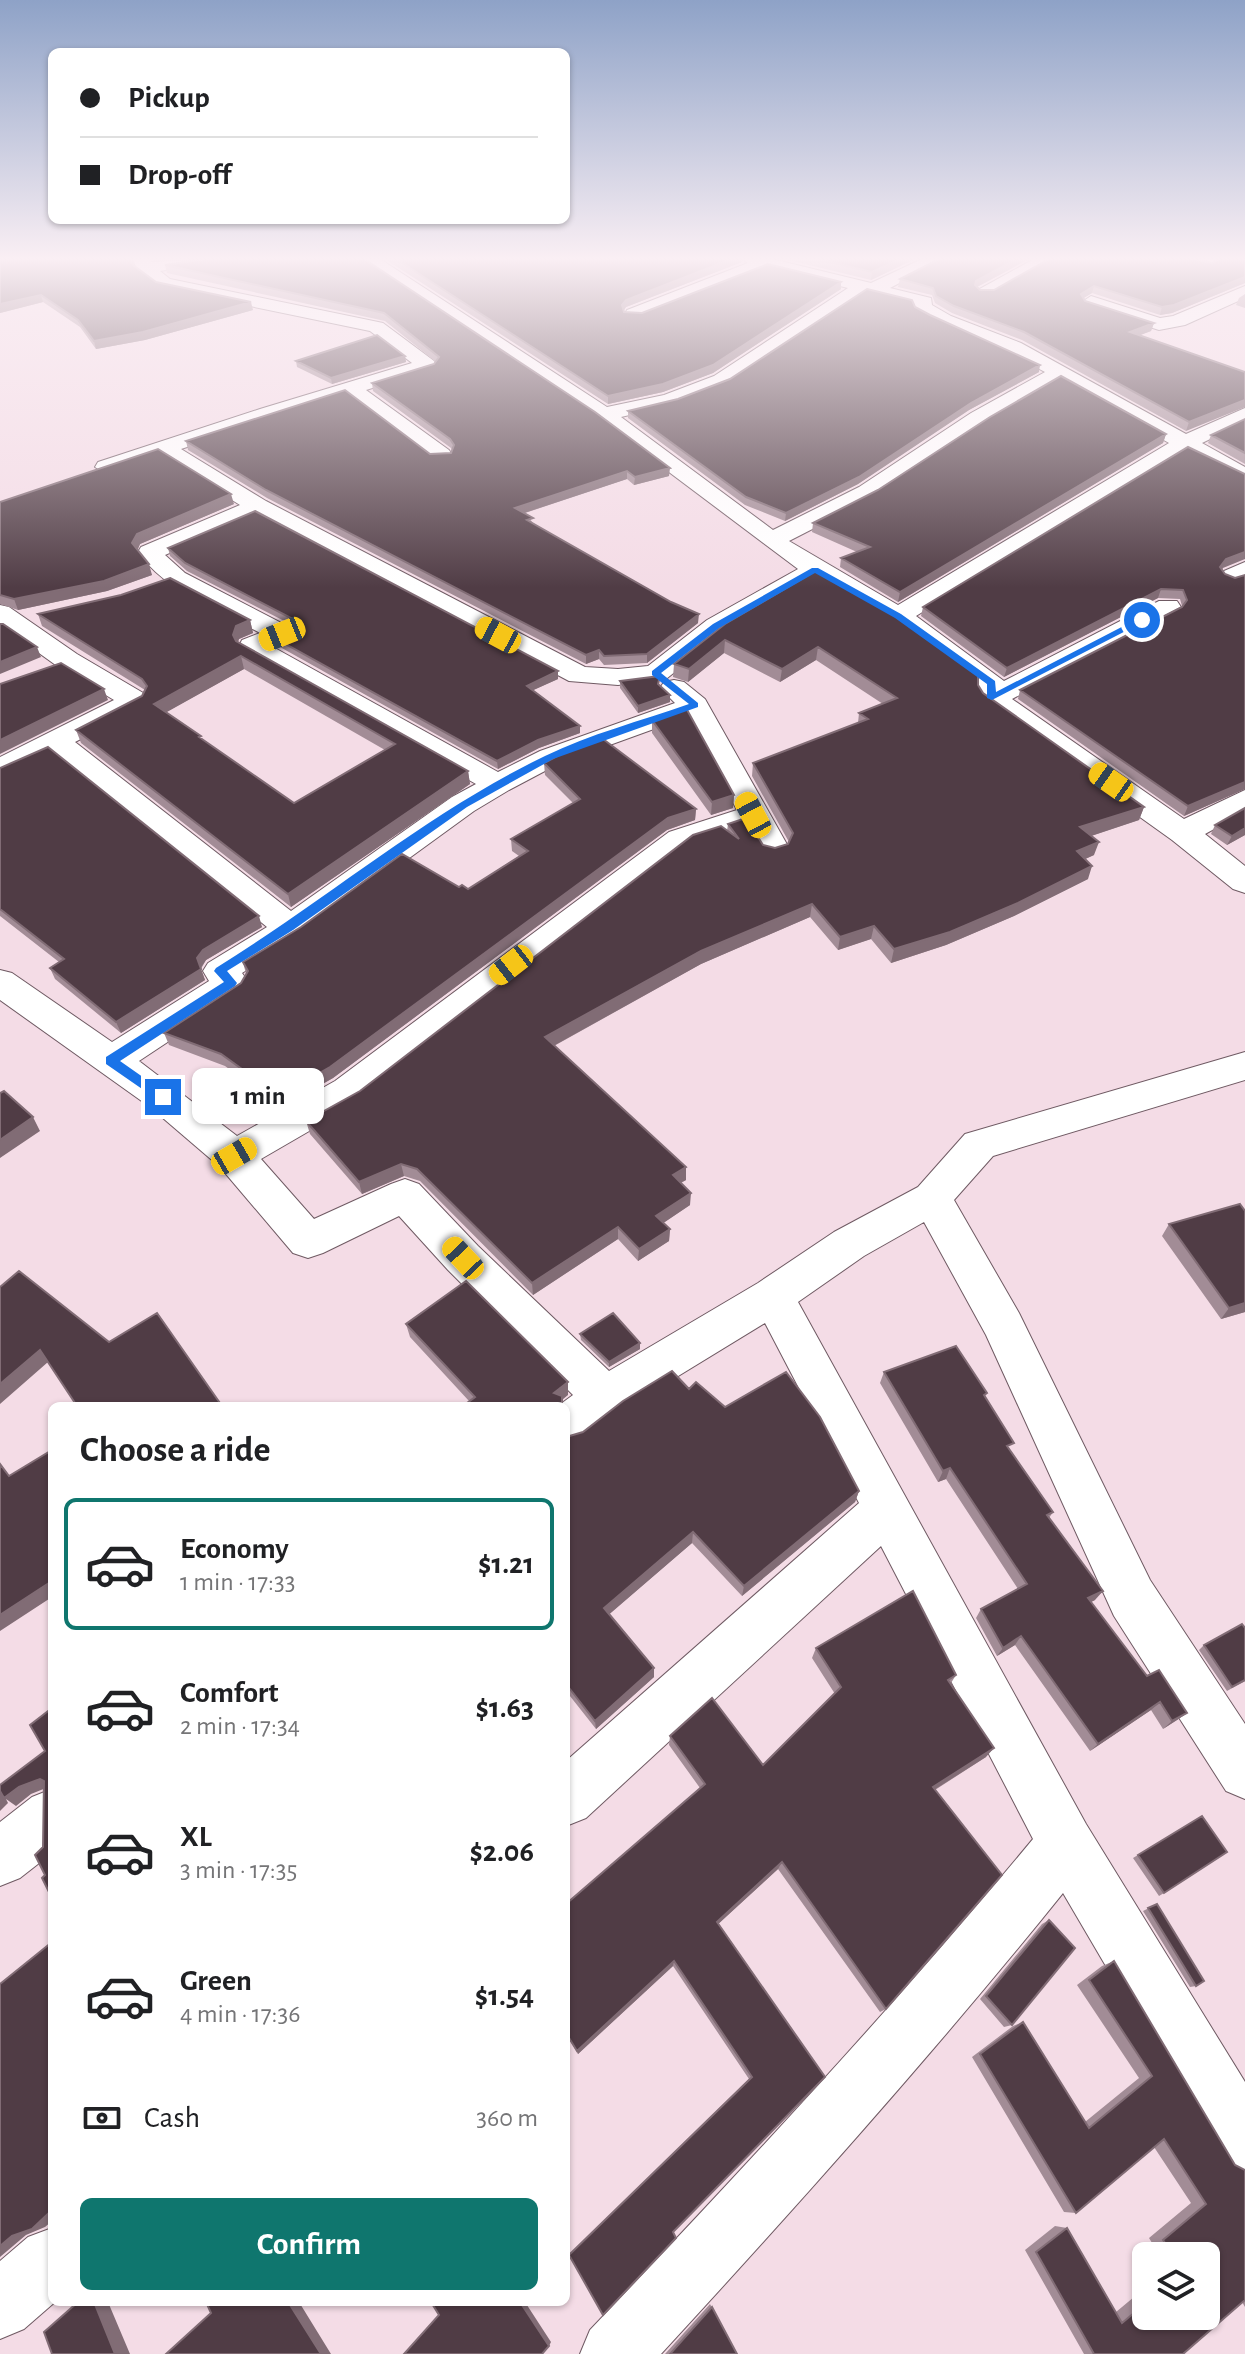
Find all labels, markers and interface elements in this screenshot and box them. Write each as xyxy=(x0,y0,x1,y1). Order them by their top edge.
text: Pickup xyxy=(128,83,210,113)
text: Drop-off xyxy=(128,160,231,190)
route start xyxy=(1124,602,1160,638)
car xyxy=(471,613,525,657)
car xyxy=(255,614,309,654)
car xyxy=(1084,758,1138,806)
car xyxy=(731,788,775,842)
car xyxy=(485,941,537,989)
callout: 1 min xyxy=(191,1069,323,1125)
route end xyxy=(145,1079,181,1115)
text: 1 min xyxy=(231,1083,285,1109)
car xyxy=(207,1134,261,1178)
car xyxy=(438,1232,488,1284)
text: Choose a ride xyxy=(80,1432,270,1468)
icon: car xyxy=(84,1528,156,1600)
text: Economy xyxy=(180,1534,289,1564)
text: $1.21 xyxy=(478,1549,534,1579)
text: 1 min · 17:33 xyxy=(180,1569,295,1595)
icon: car xyxy=(84,1672,156,1744)
text: Comfort xyxy=(180,1678,279,1708)
text: $1.63 xyxy=(475,1693,534,1723)
text: 2 min · 17:34 xyxy=(180,1713,300,1739)
icon: car xyxy=(84,1816,156,1888)
text: XL xyxy=(180,1822,212,1852)
text: $2.06 xyxy=(469,1837,534,1867)
text: 3 min · 17:35 xyxy=(180,1857,297,1883)
icon: car xyxy=(84,1960,156,2032)
text: Green xyxy=(180,1966,252,1996)
text: $1.54 xyxy=(475,1981,534,2011)
text: 4 min · 17:36 xyxy=(180,2001,301,2027)
icon: cash xyxy=(80,2096,124,2140)
text: Cash xyxy=(144,2103,200,2133)
text: 360 m xyxy=(476,2105,538,2131)
button: Confirm xyxy=(80,2198,538,2290)
map controls xyxy=(1132,2242,1220,2330)
button: layers xyxy=(1132,2242,1220,2330)

